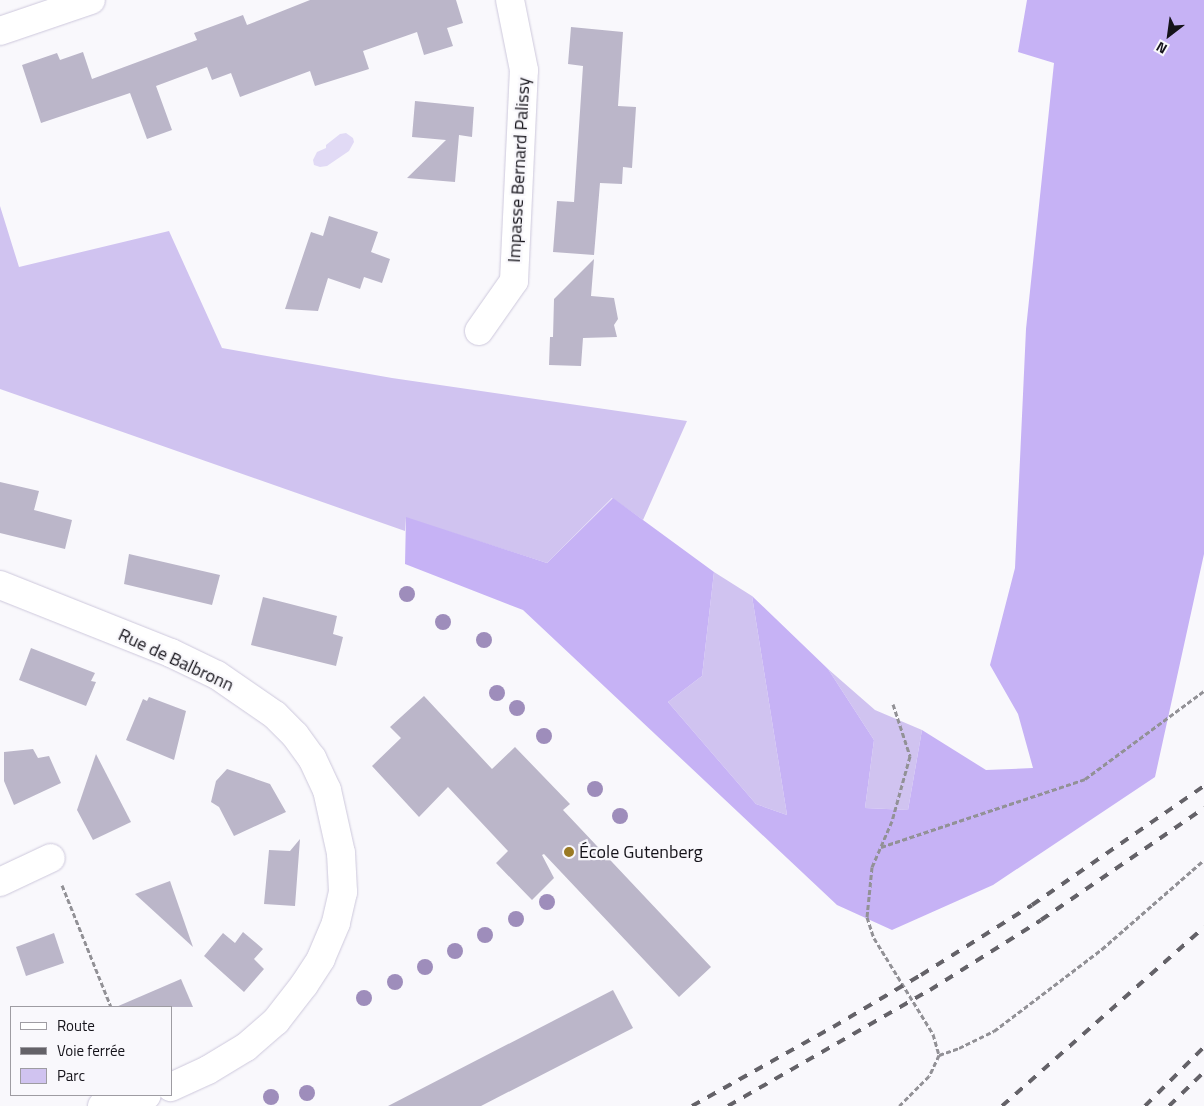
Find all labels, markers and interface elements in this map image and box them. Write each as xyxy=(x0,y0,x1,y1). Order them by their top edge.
north arrow xyxy=(1144,10,1194,60)
text: N xyxy=(1152,37,1171,60)
street label: Impasse Bernard Palissy xyxy=(503,77,535,263)
street label: Rue de Balbronn xyxy=(115,624,237,696)
place label: École Gutenberg xyxy=(579,841,703,863)
marker: École Gutenberg xyxy=(563,846,575,858)
legend xyxy=(10,1006,172,1096)
text: Route xyxy=(57,1014,95,1037)
text: Voie ferrée xyxy=(57,1039,125,1062)
text: Parc xyxy=(57,1064,85,1087)

